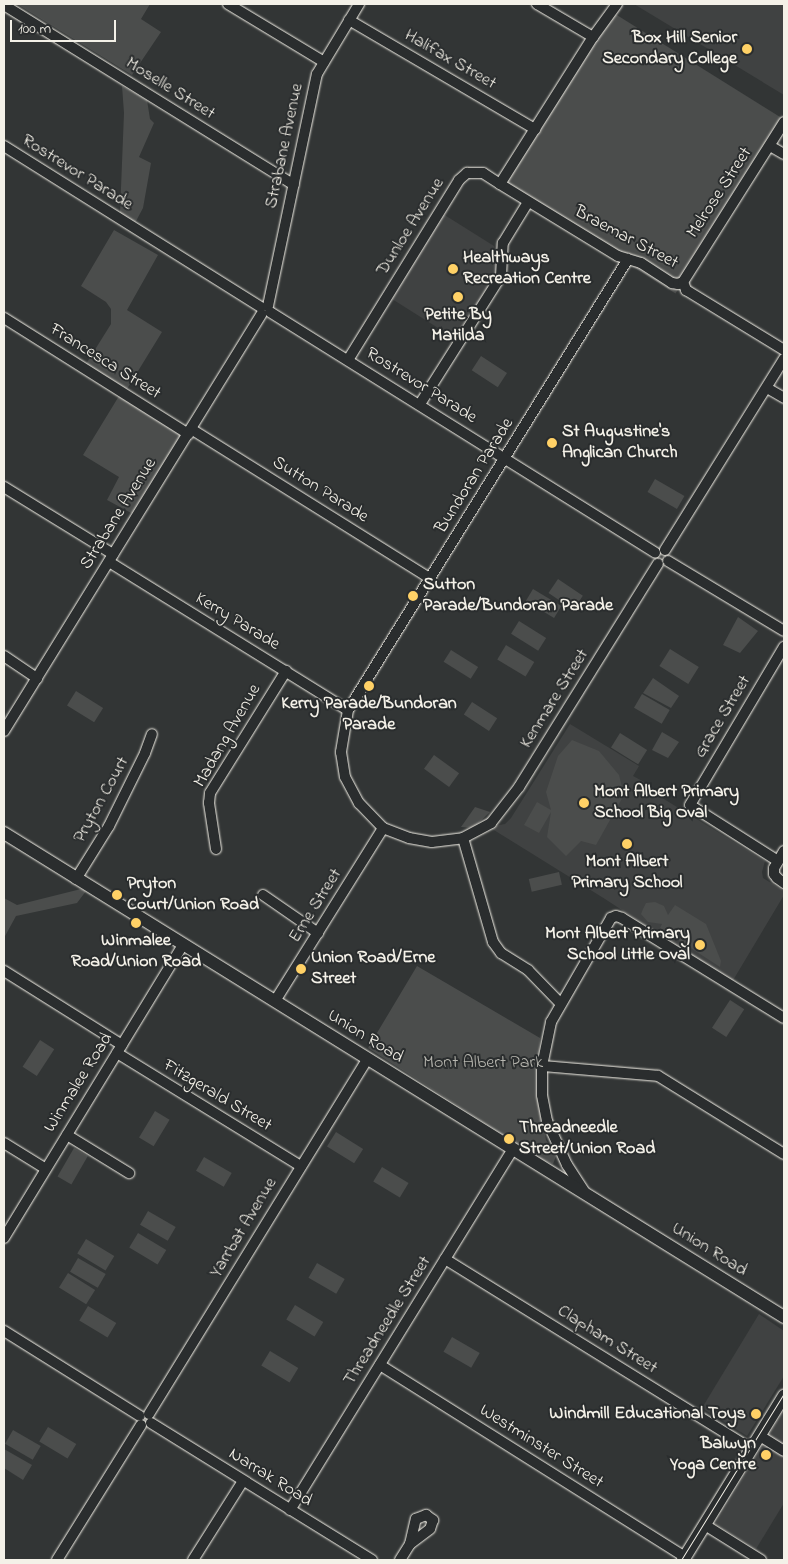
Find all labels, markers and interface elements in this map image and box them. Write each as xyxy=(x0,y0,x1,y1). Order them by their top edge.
scale bar xyxy=(12,10,119,42)
text: 100 m xyxy=(18,18,51,40)
street label: Halifax Street xyxy=(400,25,500,95)
place label: Box Hill Senior Secondary College xyxy=(602,28,737,70)
marker: Box Hill Senior Secondary College xyxy=(741,43,753,55)
street label: Moselle Street xyxy=(121,53,219,125)
street label: Strabane Avenue xyxy=(261,81,309,211)
street label: Rostrevor Parade xyxy=(17,130,137,216)
street label: Melrose Street xyxy=(683,143,757,243)
street label: Dunloe Avenue xyxy=(372,174,450,280)
street label: Braemar Street xyxy=(570,202,682,274)
place label: Healthways Recreation Centre xyxy=(463,248,591,290)
marker: Healthways Recreation Centre xyxy=(447,263,459,275)
marker: Petite By Matilda xyxy=(452,291,464,303)
place label: Petite By Matilda xyxy=(424,305,492,348)
street label: Francesca Street xyxy=(45,319,165,405)
street label: Rostrevor Parade xyxy=(361,343,481,429)
street label: Bundoran Parade xyxy=(431,414,519,538)
place label: St Augustine's Anglican Church xyxy=(562,422,677,464)
marker: St Augustine's Anglican Church xyxy=(546,437,558,449)
street label: Sutton Parade xyxy=(268,452,372,528)
street label: Strabane Avenue xyxy=(76,454,162,574)
place label: Sutton Parade/Bundoran Parade xyxy=(423,575,613,618)
street label: Kerry Parade xyxy=(191,588,283,656)
marker: Sutton Parade/Bundoran Parade xyxy=(407,590,419,602)
street label: Kenmare Street xyxy=(516,645,594,753)
street label: Grace Street xyxy=(690,672,756,762)
street label: Madang Avenue xyxy=(190,680,266,792)
marker: Kerry Parade/Bundoran Parade xyxy=(363,680,375,692)
place label: Kerry Parade/Bundoran Parade xyxy=(281,694,457,736)
street label: Pryton Court xyxy=(70,753,134,847)
place label: Mont Albert Primary School Big Oval xyxy=(594,782,739,824)
marker: Mont Albert Primary School Big Oval xyxy=(578,797,590,809)
marker: Mont Albert Primary School xyxy=(621,838,633,850)
place label: Mont Albert Primary School xyxy=(571,852,683,894)
street label: Erne Street xyxy=(285,865,347,947)
place label: Pryton Court/Union Road xyxy=(127,874,259,916)
marker: Pryton Court/Union Road xyxy=(111,889,123,901)
marker: Winmalee Road/Union Road xyxy=(130,917,142,929)
place label: Mont Albert Primary School Little Oval xyxy=(545,924,690,966)
place label: Winmalee Road/Union Road xyxy=(71,931,201,974)
marker: Mont Albert Primary School Little Oval xyxy=(694,939,706,951)
place label: Union Road/Erne Street xyxy=(311,948,435,991)
marker: Union Road/Erne Street xyxy=(295,963,307,975)
street label: Union Road xyxy=(323,1005,407,1069)
street label: Winmalee Road xyxy=(40,1029,118,1137)
park label: Mont Albert Park xyxy=(423,1052,543,1074)
street label: Fitzgerald Street xyxy=(159,1055,275,1137)
place label: Threadneedle Street/Union Road xyxy=(519,1118,655,1160)
marker: Threadneedle Street/Union Road xyxy=(503,1133,515,1145)
street label: Yarrbat Avenue xyxy=(206,1174,282,1282)
street label: Union Road xyxy=(667,1218,751,1282)
street label: Threadneedle Street xyxy=(340,1252,436,1390)
street label: Clapham Street xyxy=(553,1301,661,1379)
street label: Westminster Street xyxy=(475,1400,607,1494)
place label: Windmill Educational Toys xyxy=(549,1403,746,1425)
marker: Windmill Educational Toys xyxy=(750,1408,762,1420)
place label: Balwyn Yoga Centre xyxy=(670,1434,756,1476)
street label: Narrak Road xyxy=(224,1444,316,1512)
marker: Balwyn Yoga Centre xyxy=(760,1449,772,1461)

